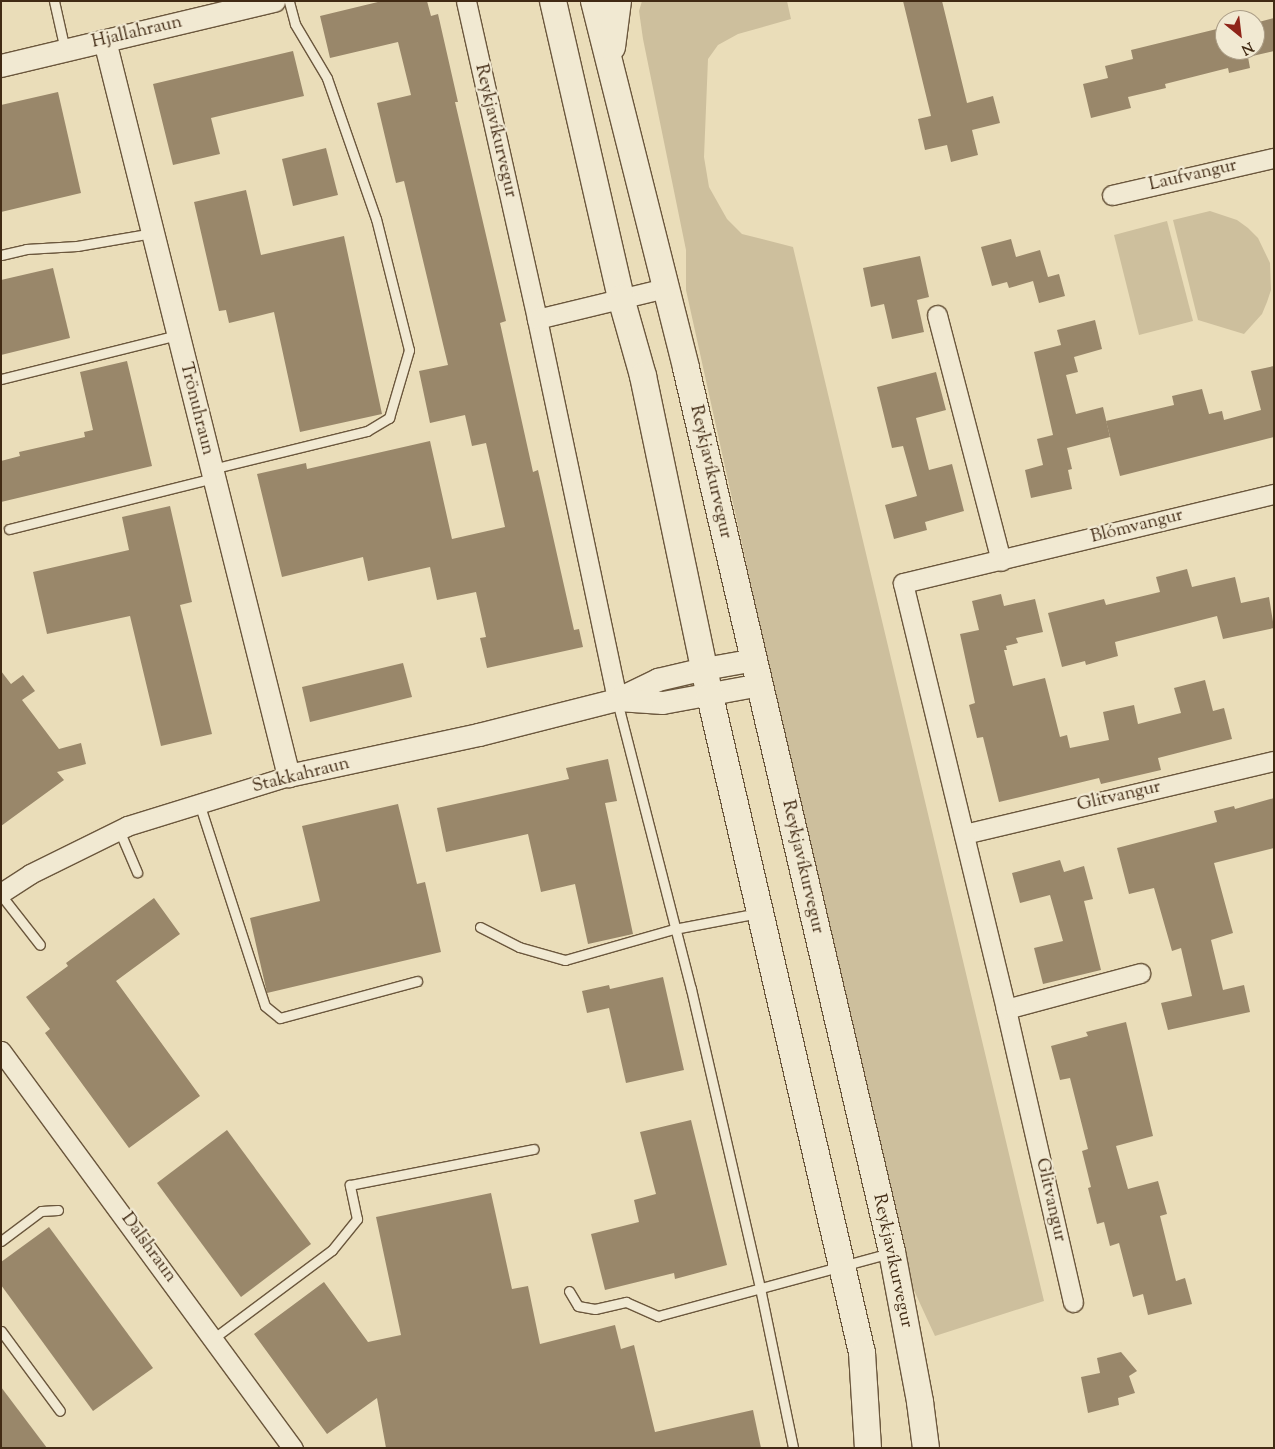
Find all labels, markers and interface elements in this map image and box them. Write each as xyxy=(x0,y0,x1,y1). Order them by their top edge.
north arrow xyxy=(1215,10,1265,60)
street label: Hjallahraun xyxy=(90,12,184,54)
text: N xyxy=(1237,36,1257,59)
street label: Reykjavíkurvegur xyxy=(469,62,521,200)
street label: Laufvangur xyxy=(1147,155,1239,197)
street label: Trönuhraun xyxy=(174,360,218,458)
street label: Reykjavíkurvegur xyxy=(684,403,736,541)
street label: Blómvangur xyxy=(1089,505,1185,549)
street label: Stakkahraun xyxy=(250,754,352,798)
street label: Glitvangur xyxy=(1075,777,1163,817)
street label: Reykjavíkurvegur xyxy=(776,798,828,936)
street label: Glitvangur xyxy=(1030,1156,1070,1244)
street label: Reykjavíkurvegur xyxy=(867,1192,917,1330)
street label: Dalshraun xyxy=(116,1209,180,1287)

